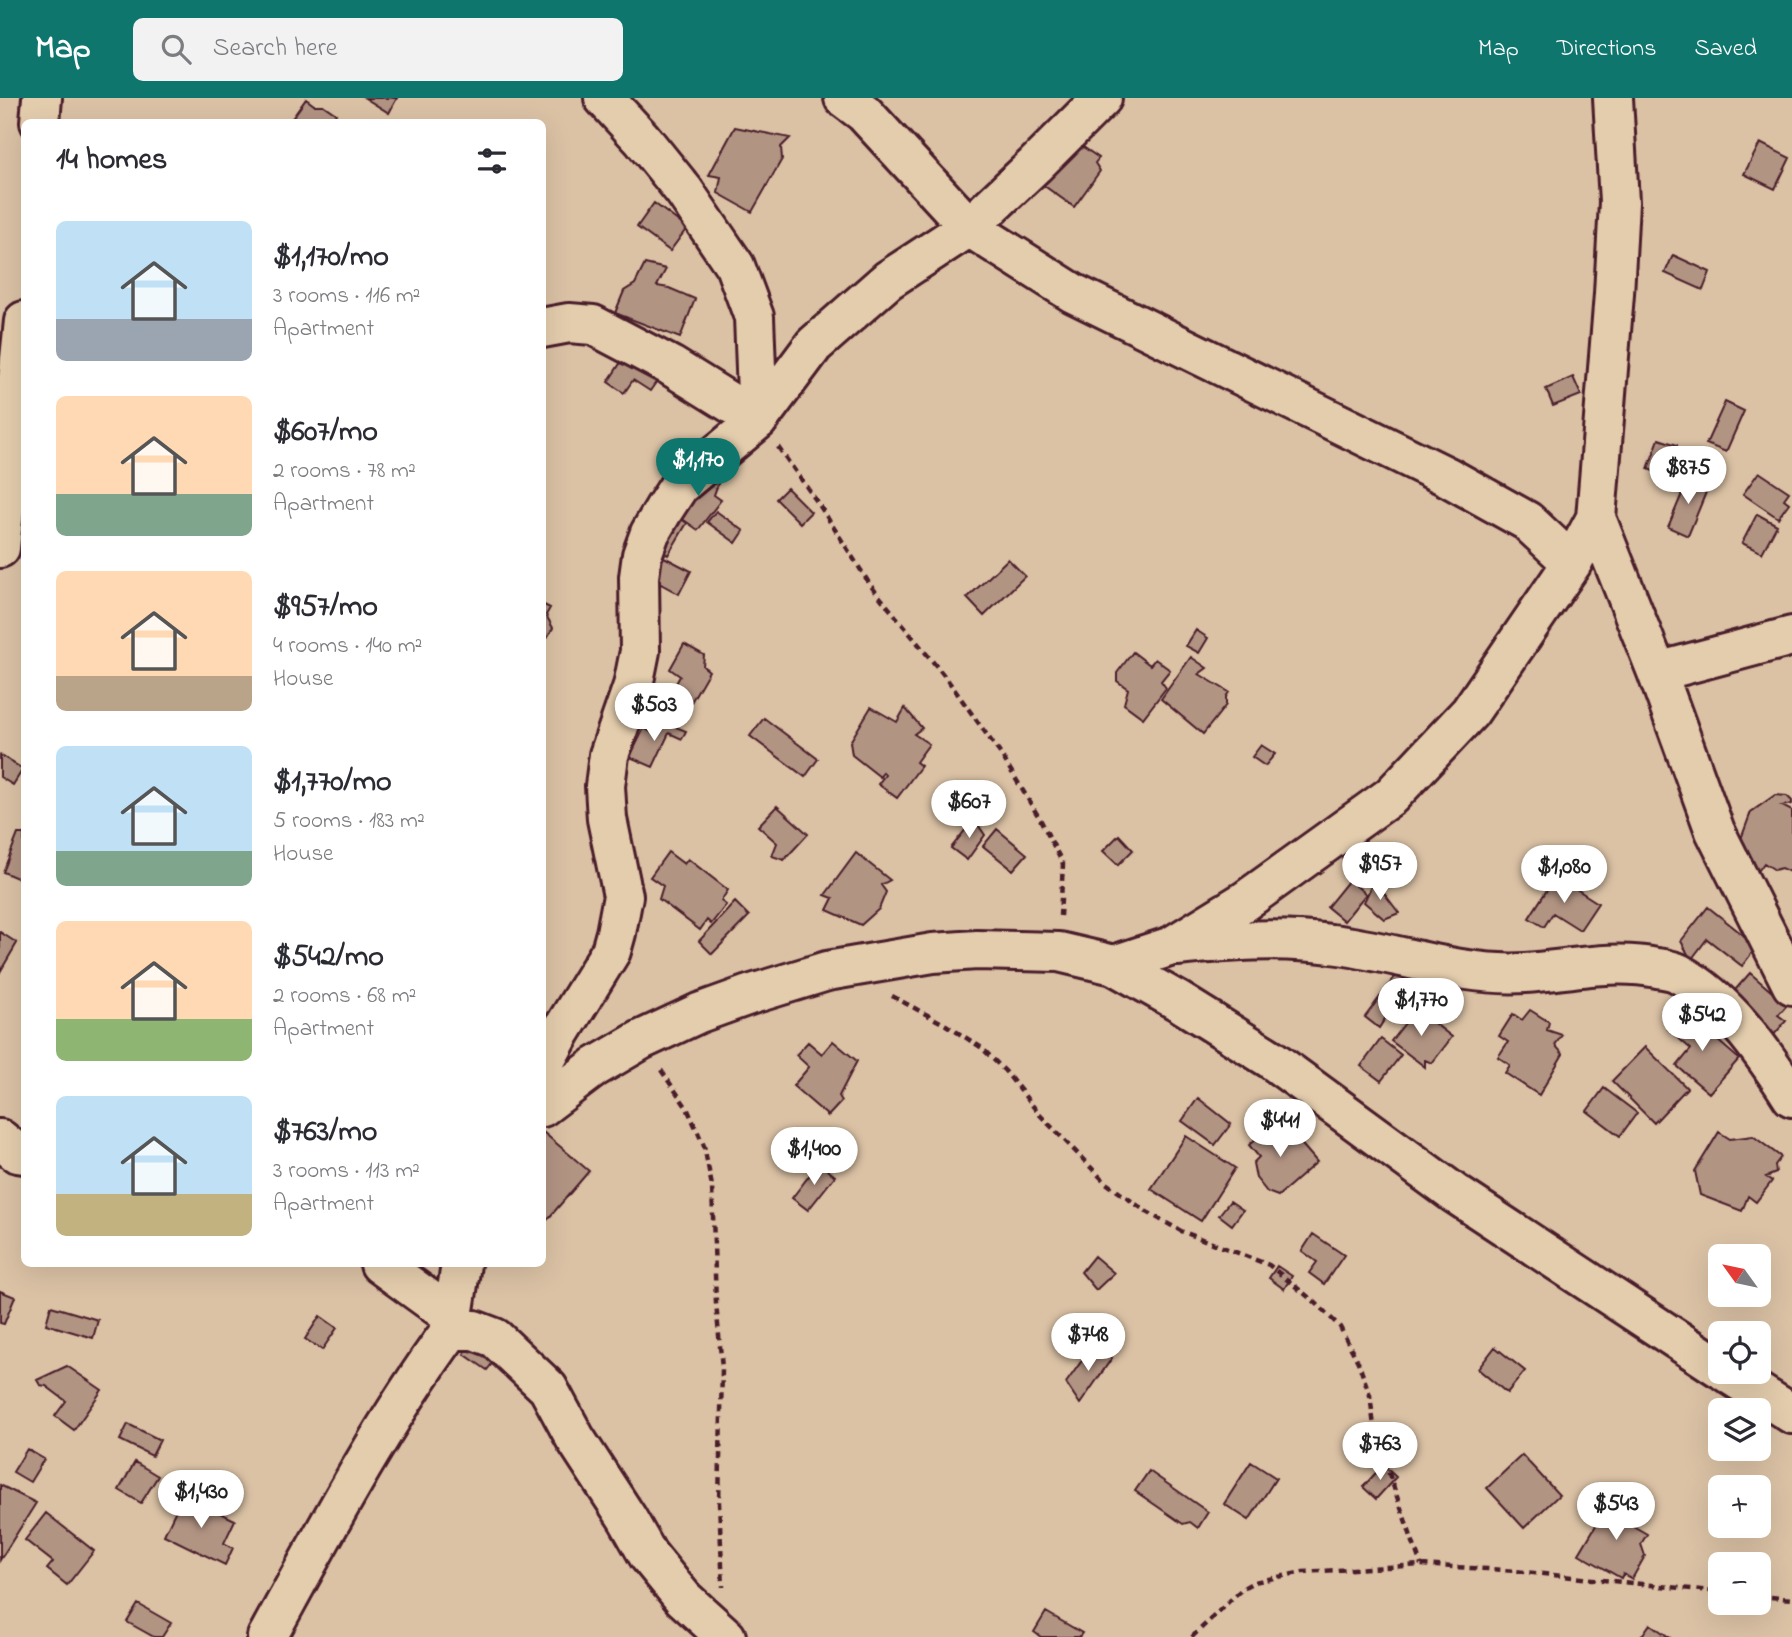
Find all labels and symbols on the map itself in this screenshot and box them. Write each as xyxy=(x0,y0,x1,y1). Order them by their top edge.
pin: $1,170 xyxy=(641,438,755,498)
pin: $875 xyxy=(1647,446,1729,506)
pin: $503 xyxy=(613,684,695,743)
pin: $607 xyxy=(928,780,1010,840)
pin: $957 xyxy=(1339,842,1421,902)
pin: $1,080 xyxy=(1507,846,1621,905)
pin: $1,770 xyxy=(1364,978,1478,1038)
pin: $542 xyxy=(1661,993,1743,1053)
pin: $441 xyxy=(1239,1100,1321,1159)
pin: $1,400 xyxy=(757,1128,871,1187)
north arrow xyxy=(1708,1244,1771,1307)
pin: $748 xyxy=(1047,1314,1129,1373)
pin: $763 xyxy=(1339,1422,1421,1482)
pin: $1,430 xyxy=(144,1470,258,1530)
pin: $543 xyxy=(1575,1482,1657,1542)

